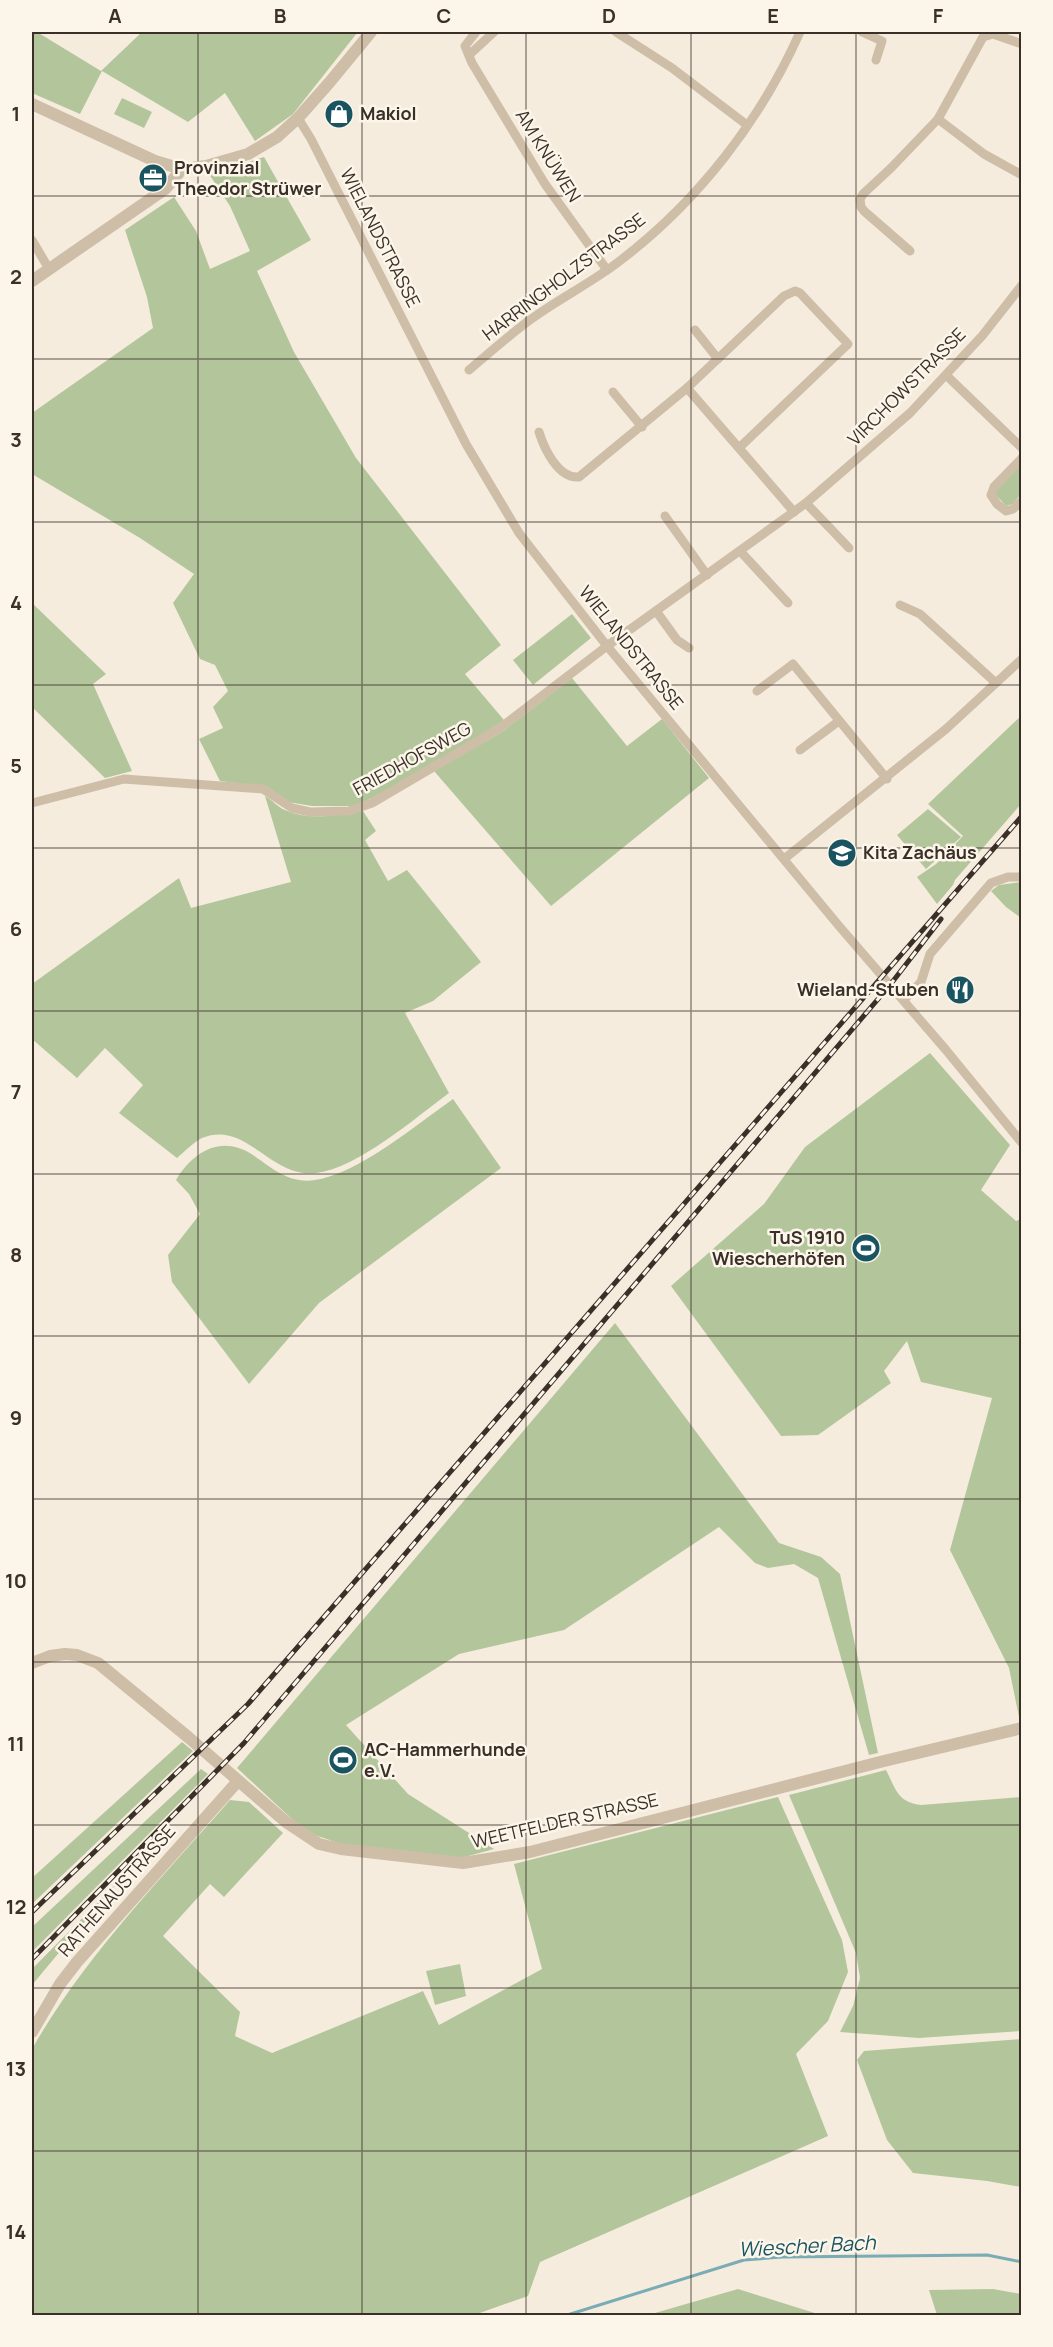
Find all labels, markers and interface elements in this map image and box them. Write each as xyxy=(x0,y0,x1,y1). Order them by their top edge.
text: A xyxy=(108,2,122,29)
text: B xyxy=(274,2,287,29)
text: C xyxy=(437,2,451,29)
text: D xyxy=(602,2,616,29)
text: E xyxy=(767,2,779,29)
text: F xyxy=(933,2,944,29)
shop icon: Makiol xyxy=(323,98,355,130)
text: 1 xyxy=(12,100,20,127)
place label: Makiol xyxy=(360,101,417,125)
street label: AM KNÜWEN xyxy=(511,105,587,206)
place label: Provinzial Theodor Strüwer xyxy=(174,155,321,200)
office icon: Provinzial Theodor Strüwer xyxy=(137,162,169,194)
street label: WIELANDSTRASSE xyxy=(335,164,426,311)
street label: HARRINGHOLZSTRASSE xyxy=(477,207,650,345)
text: 2 xyxy=(10,263,22,290)
street label: VIRCHOWSTRASSE xyxy=(842,322,970,450)
text: 3 xyxy=(10,426,22,453)
street label: WIELANDSTRASSE xyxy=(574,580,689,714)
text: 4 xyxy=(10,589,22,616)
street label: FRIEDHOFSWEG xyxy=(348,716,475,800)
text: 5 xyxy=(10,752,22,779)
school or university icon: Kita Zachäus xyxy=(826,837,858,869)
place label: Kita Zachäus xyxy=(863,840,977,864)
text: 6 xyxy=(10,915,22,942)
restaurant icon: Wieland-Stuben xyxy=(944,974,976,1006)
place label: Wieland-Stuben xyxy=(797,977,939,1001)
text: 7 xyxy=(11,1078,21,1105)
place label: TuS 1910 Wiescherhöfen xyxy=(712,1225,845,1270)
sports icon: TuS 1910 Wiescherhöfen xyxy=(850,1232,882,1264)
text: 8 xyxy=(10,1241,22,1268)
text: 9 xyxy=(10,1404,22,1431)
text: 10 xyxy=(5,1567,27,1594)
text: 11 xyxy=(7,1730,25,1757)
place label: AC-Hammerhunde e.V. xyxy=(364,1737,526,1782)
sports icon: AC-Hammerhunde e.V. xyxy=(327,1744,359,1776)
street label: WEETFELDER STRASSE xyxy=(469,1787,660,1853)
street label: RATHENAUSTRASSE xyxy=(52,1819,180,1961)
text: 12 xyxy=(6,1893,26,1920)
text: 13 xyxy=(6,2055,26,2082)
text: 14 xyxy=(6,2218,26,2245)
water label: Wiescher Bach xyxy=(738,2228,877,2263)

